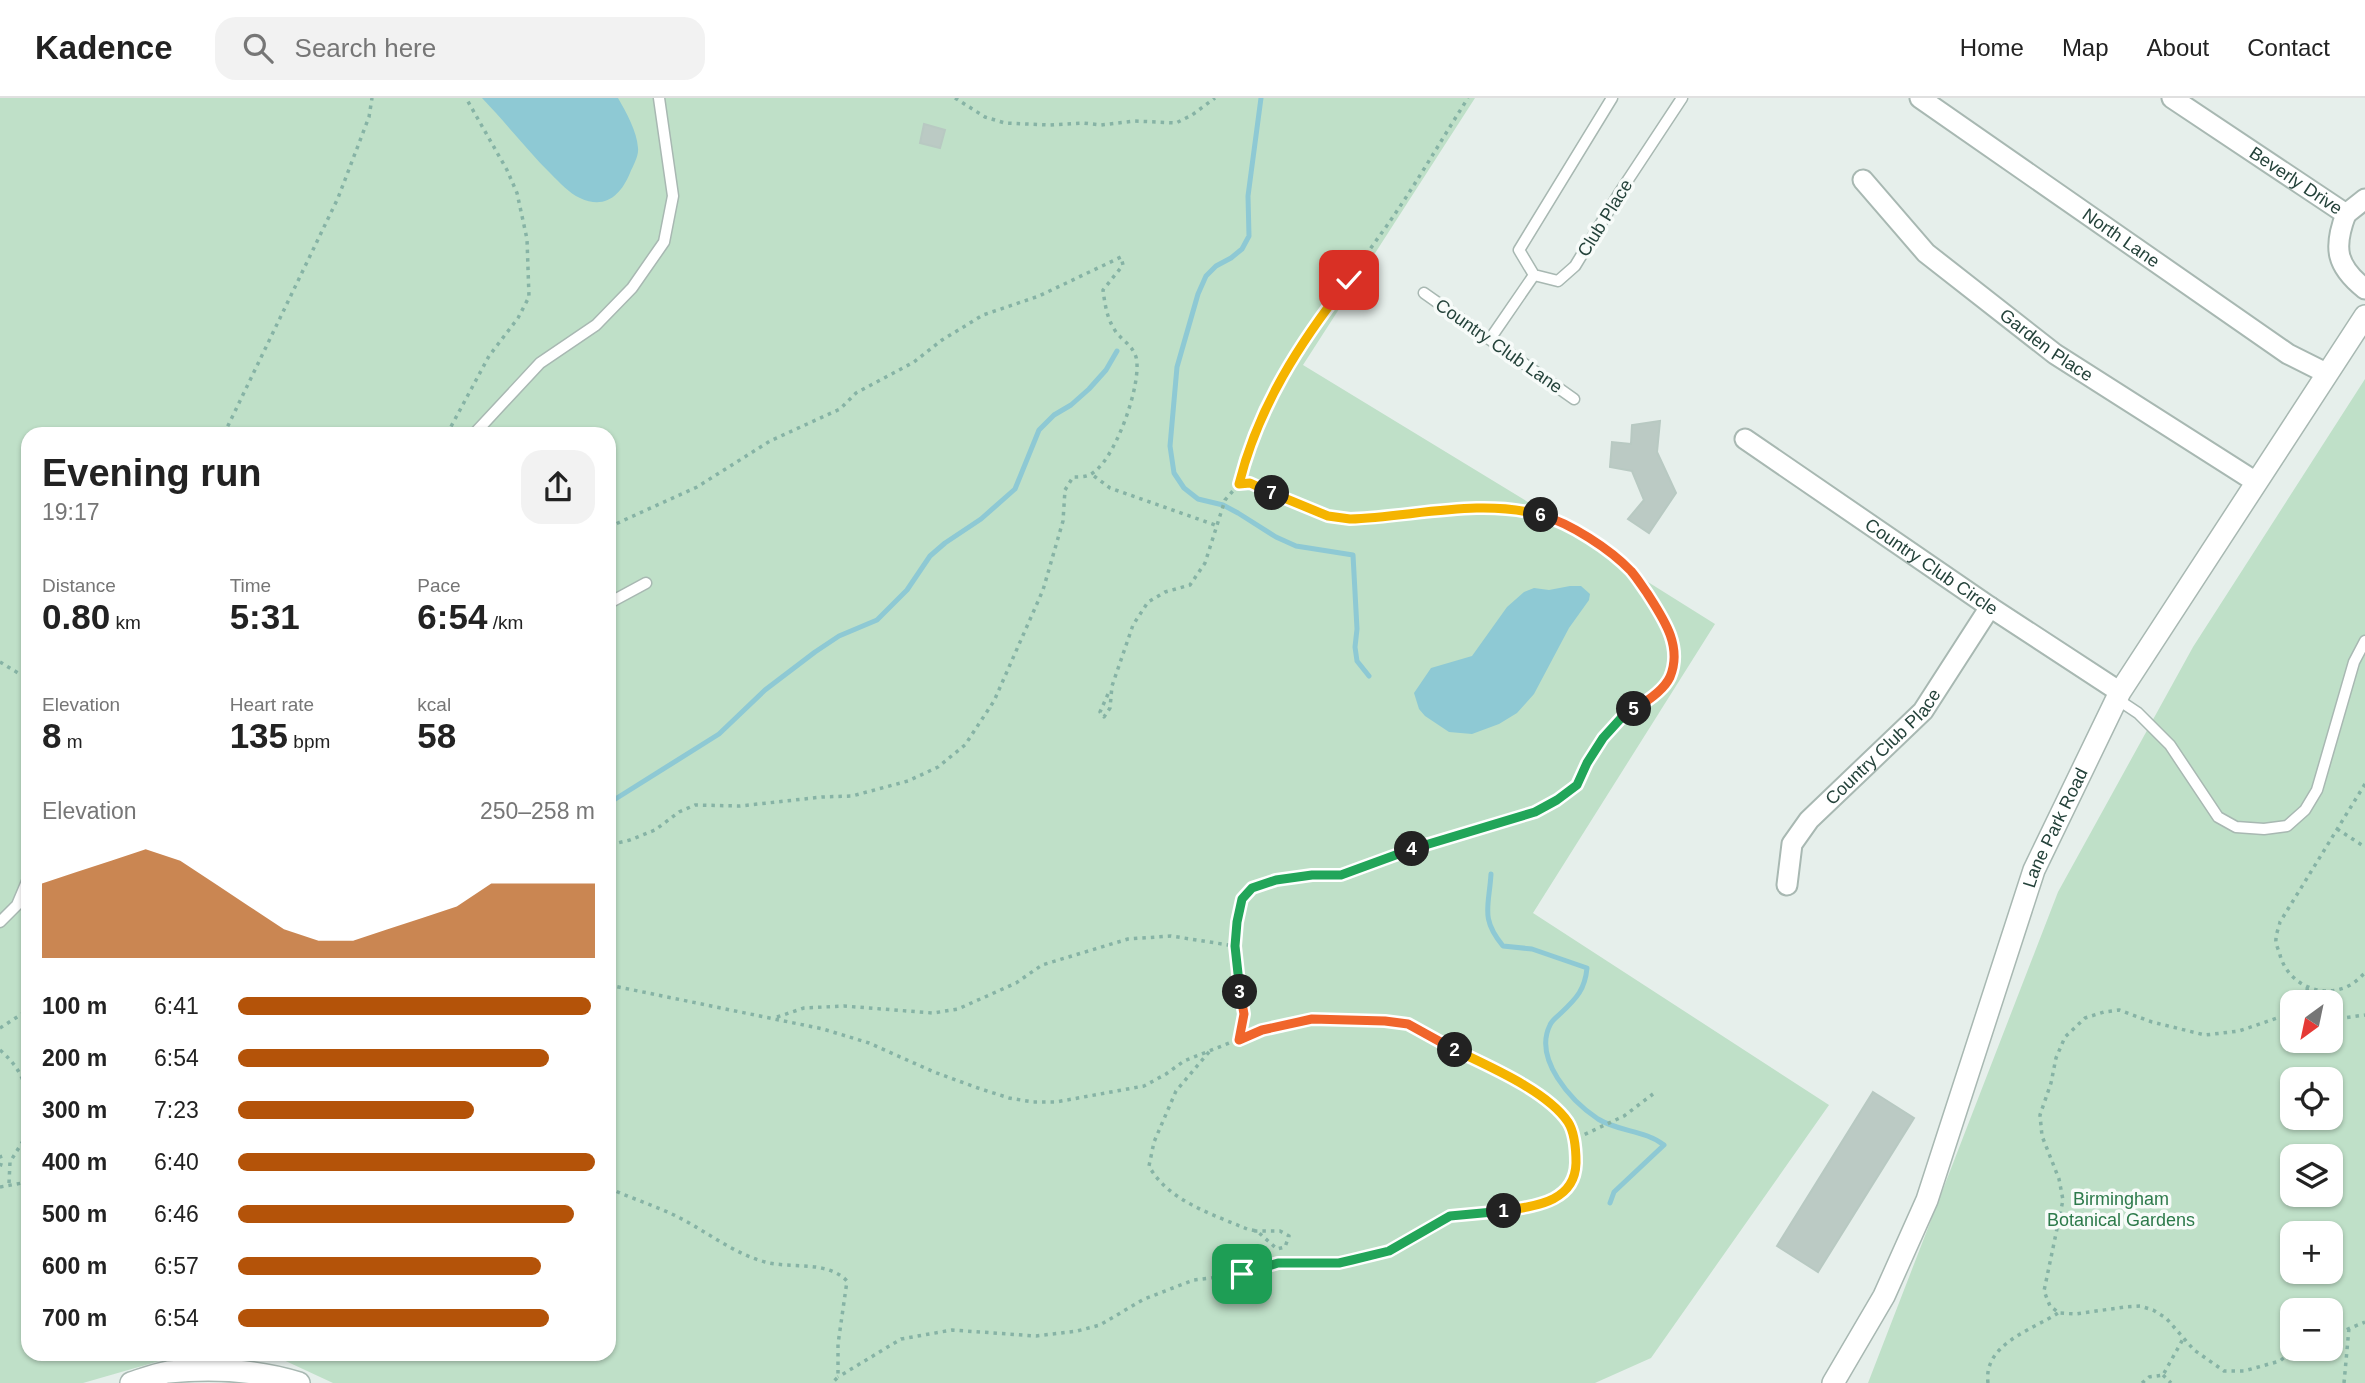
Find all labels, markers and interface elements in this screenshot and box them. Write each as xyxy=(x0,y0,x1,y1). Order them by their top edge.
search box xyxy=(215,17,705,80)
text: Kadence xyxy=(35,29,173,66)
icon: search xyxy=(239,29,277,67)
text: Search here xyxy=(295,33,436,63)
text: Home xyxy=(1960,34,2024,61)
text: Map xyxy=(2062,34,2109,61)
text: About xyxy=(2147,34,2209,61)
text: Contact xyxy=(2247,34,2330,61)
street label: Beverly Drive xyxy=(2246,143,2346,219)
street label: Club Place xyxy=(1573,176,1637,260)
street label: North Lane xyxy=(2079,204,2163,272)
pin xyxy=(1319,250,1379,310)
icon: check xyxy=(1330,261,1368,299)
street label: Country Club Lane xyxy=(1432,295,1566,397)
street label: Garden Place xyxy=(1996,305,2096,385)
button: share xyxy=(521,450,595,524)
text: Evening run xyxy=(42,452,262,494)
pin: 7 xyxy=(1254,476,1290,510)
text: 7 xyxy=(1266,482,1277,503)
pin: 6 xyxy=(1524,498,1558,532)
text: 19:17 xyxy=(42,499,100,525)
text: 6 xyxy=(1535,504,1546,525)
street label: Country Club Circle xyxy=(1861,514,2001,619)
text: Distance xyxy=(42,575,116,596)
text: Time xyxy=(230,575,271,596)
text: Pace xyxy=(417,575,461,596)
text: 0.80 xyxy=(42,597,110,636)
text: 5:31 xyxy=(230,597,300,636)
text: 6:54 xyxy=(417,597,487,636)
text: km xyxy=(110,612,141,633)
text: /km xyxy=(487,612,523,633)
street label: Country Club Place xyxy=(1821,685,1944,809)
pin: 5 xyxy=(1616,692,1652,726)
text: Elevation xyxy=(42,694,120,715)
text: Heart rate xyxy=(230,694,314,715)
text: kcal xyxy=(417,694,451,715)
text: 5 xyxy=(1628,698,1639,719)
text: 8 xyxy=(42,716,61,755)
text: 135 xyxy=(230,716,288,755)
text: 58 xyxy=(417,716,456,755)
text: m xyxy=(61,731,83,752)
text: bpm xyxy=(288,731,330,752)
street label: Lane Park Road xyxy=(2019,765,2092,890)
text: Elevation xyxy=(42,798,137,824)
text: 250–258 m xyxy=(480,798,595,824)
pin: 4 xyxy=(1394,832,1430,866)
text: 4 xyxy=(1406,838,1417,859)
pin: 3 xyxy=(1222,974,1258,1010)
text: 3 xyxy=(1234,981,1245,1002)
north arrow xyxy=(2280,990,2343,1054)
map controls xyxy=(2280,990,2343,1361)
text: 100 m xyxy=(42,993,107,1019)
text: 6:41 xyxy=(154,993,199,1019)
pin: 2 xyxy=(1438,1032,1472,1068)
text: 2 xyxy=(1449,1039,1460,1060)
text: 200 m xyxy=(42,1045,107,1071)
text: 6:54 xyxy=(154,1045,199,1071)
button: locate xyxy=(2280,1067,2343,1130)
text: 300 m xyxy=(42,1097,107,1123)
text: 7:23 xyxy=(154,1097,199,1123)
button: layers xyxy=(2280,1144,2343,1207)
text: 400 m xyxy=(42,1149,107,1175)
text: 6:40 xyxy=(154,1149,199,1175)
park label: Birmingham Botanical Gardens xyxy=(2047,1189,2195,1230)
pin: 1 xyxy=(1486,1194,1522,1228)
text: 1 xyxy=(1498,1200,1509,1221)
text: 500 m xyxy=(42,1201,107,1227)
text: 6:46 xyxy=(154,1201,199,1227)
button: + xyxy=(2280,1221,2343,1284)
pin xyxy=(1212,1244,1272,1304)
text: 600 m xyxy=(42,1253,107,1279)
text: 6:57 xyxy=(154,1253,199,1279)
icon: arrive xyxy=(1223,1255,1261,1293)
button: − xyxy=(2280,1298,2343,1361)
text: 700 m xyxy=(42,1305,107,1331)
text: 6:54 xyxy=(154,1305,199,1331)

